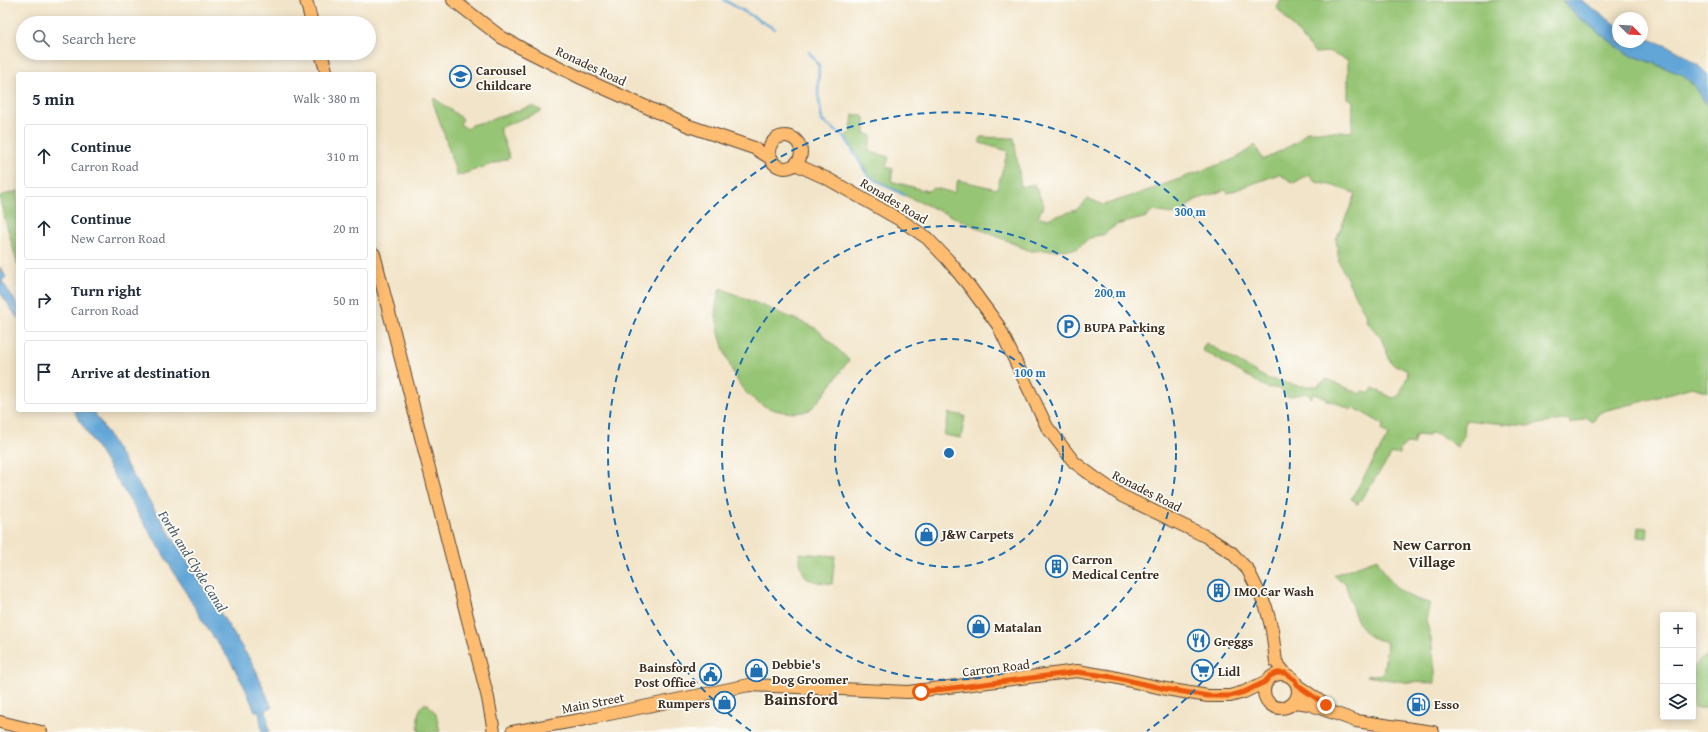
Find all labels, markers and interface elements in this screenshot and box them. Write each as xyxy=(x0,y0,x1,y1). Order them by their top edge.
north arrow xyxy=(1612,12,1648,48)
search box xyxy=(16,16,376,60)
icon: search xyxy=(30,27,52,49)
text: Search here xyxy=(62,28,136,49)
street label: Ronades Road xyxy=(553,41,629,91)
place label: Carousel Childcare xyxy=(476,61,531,95)
school or university icon: Carousel Childcare xyxy=(448,64,474,90)
text: 5 min xyxy=(32,86,74,111)
text: Walk · 380 m xyxy=(293,89,360,108)
text: Continue xyxy=(71,136,132,157)
icon: ahead xyxy=(33,145,55,167)
text: 310 m xyxy=(327,147,359,166)
text: Carron Road xyxy=(71,157,139,176)
street label: Ronades Road xyxy=(857,173,931,229)
text: 300 m xyxy=(1174,203,1207,220)
text: Continue xyxy=(71,208,132,229)
icon: ahead xyxy=(33,217,55,239)
text: 20 m xyxy=(333,219,359,238)
text: New Carron Road xyxy=(71,229,165,248)
text: Turn right xyxy=(71,280,142,301)
text: 200 m xyxy=(1094,284,1127,301)
icon: right xyxy=(33,289,55,311)
text: 50 m xyxy=(333,291,359,310)
text: Carron Road xyxy=(71,301,139,320)
parking icon: BUPA Parking xyxy=(1055,314,1081,340)
place label: BUPA Parking xyxy=(1084,318,1165,337)
icon: arrive xyxy=(33,361,55,383)
text: Arrive at destination xyxy=(71,362,210,383)
text: 100 m xyxy=(1014,364,1047,381)
centre of rings xyxy=(942,446,956,460)
street label: Ronades Road xyxy=(1109,465,1185,517)
water label: Forth and Clyde Canal xyxy=(153,505,233,616)
shop icon: J&W Carpets xyxy=(913,521,939,547)
place label: J&W Carpets xyxy=(940,525,1014,544)
district label: New Carron Village xyxy=(1393,534,1471,572)
place label: Carron Medical Centre xyxy=(1072,550,1159,584)
building icon: Carron Medical Centre xyxy=(1043,553,1069,579)
building icon: IMO Car Wash xyxy=(1206,578,1232,604)
place label: IMO Car Wash xyxy=(1234,582,1314,601)
map controls xyxy=(1660,612,1696,720)
button: + xyxy=(1660,612,1696,648)
shop icon: Matalan xyxy=(966,614,992,640)
place label: Matalan xyxy=(994,618,1042,637)
restaurant icon: Greggs xyxy=(1185,628,1211,654)
place label: Greggs xyxy=(1214,632,1254,651)
button: − xyxy=(1660,648,1696,684)
street label: Carron Road xyxy=(961,654,1031,682)
place label: Debbie's Dog Groomer xyxy=(772,655,848,689)
place label: Bainsford Post Office xyxy=(634,658,697,692)
shop icon: Debbie's Dog Groomer xyxy=(744,658,770,684)
supermarket icon: Lidl xyxy=(1189,658,1215,684)
public building icon: Bainsford Post Office xyxy=(698,661,724,687)
place label: Lidl xyxy=(1218,662,1240,681)
route start xyxy=(912,683,930,701)
button: layers xyxy=(1660,684,1696,720)
district label: Bainsford xyxy=(764,686,838,711)
street label: Main Street xyxy=(560,688,626,718)
shop icon: Rumpers xyxy=(712,690,738,716)
fuel station icon: Esso xyxy=(1406,691,1432,717)
place label: Rumpers xyxy=(658,694,710,713)
place label: Esso xyxy=(1434,695,1459,714)
route end xyxy=(1317,696,1335,714)

